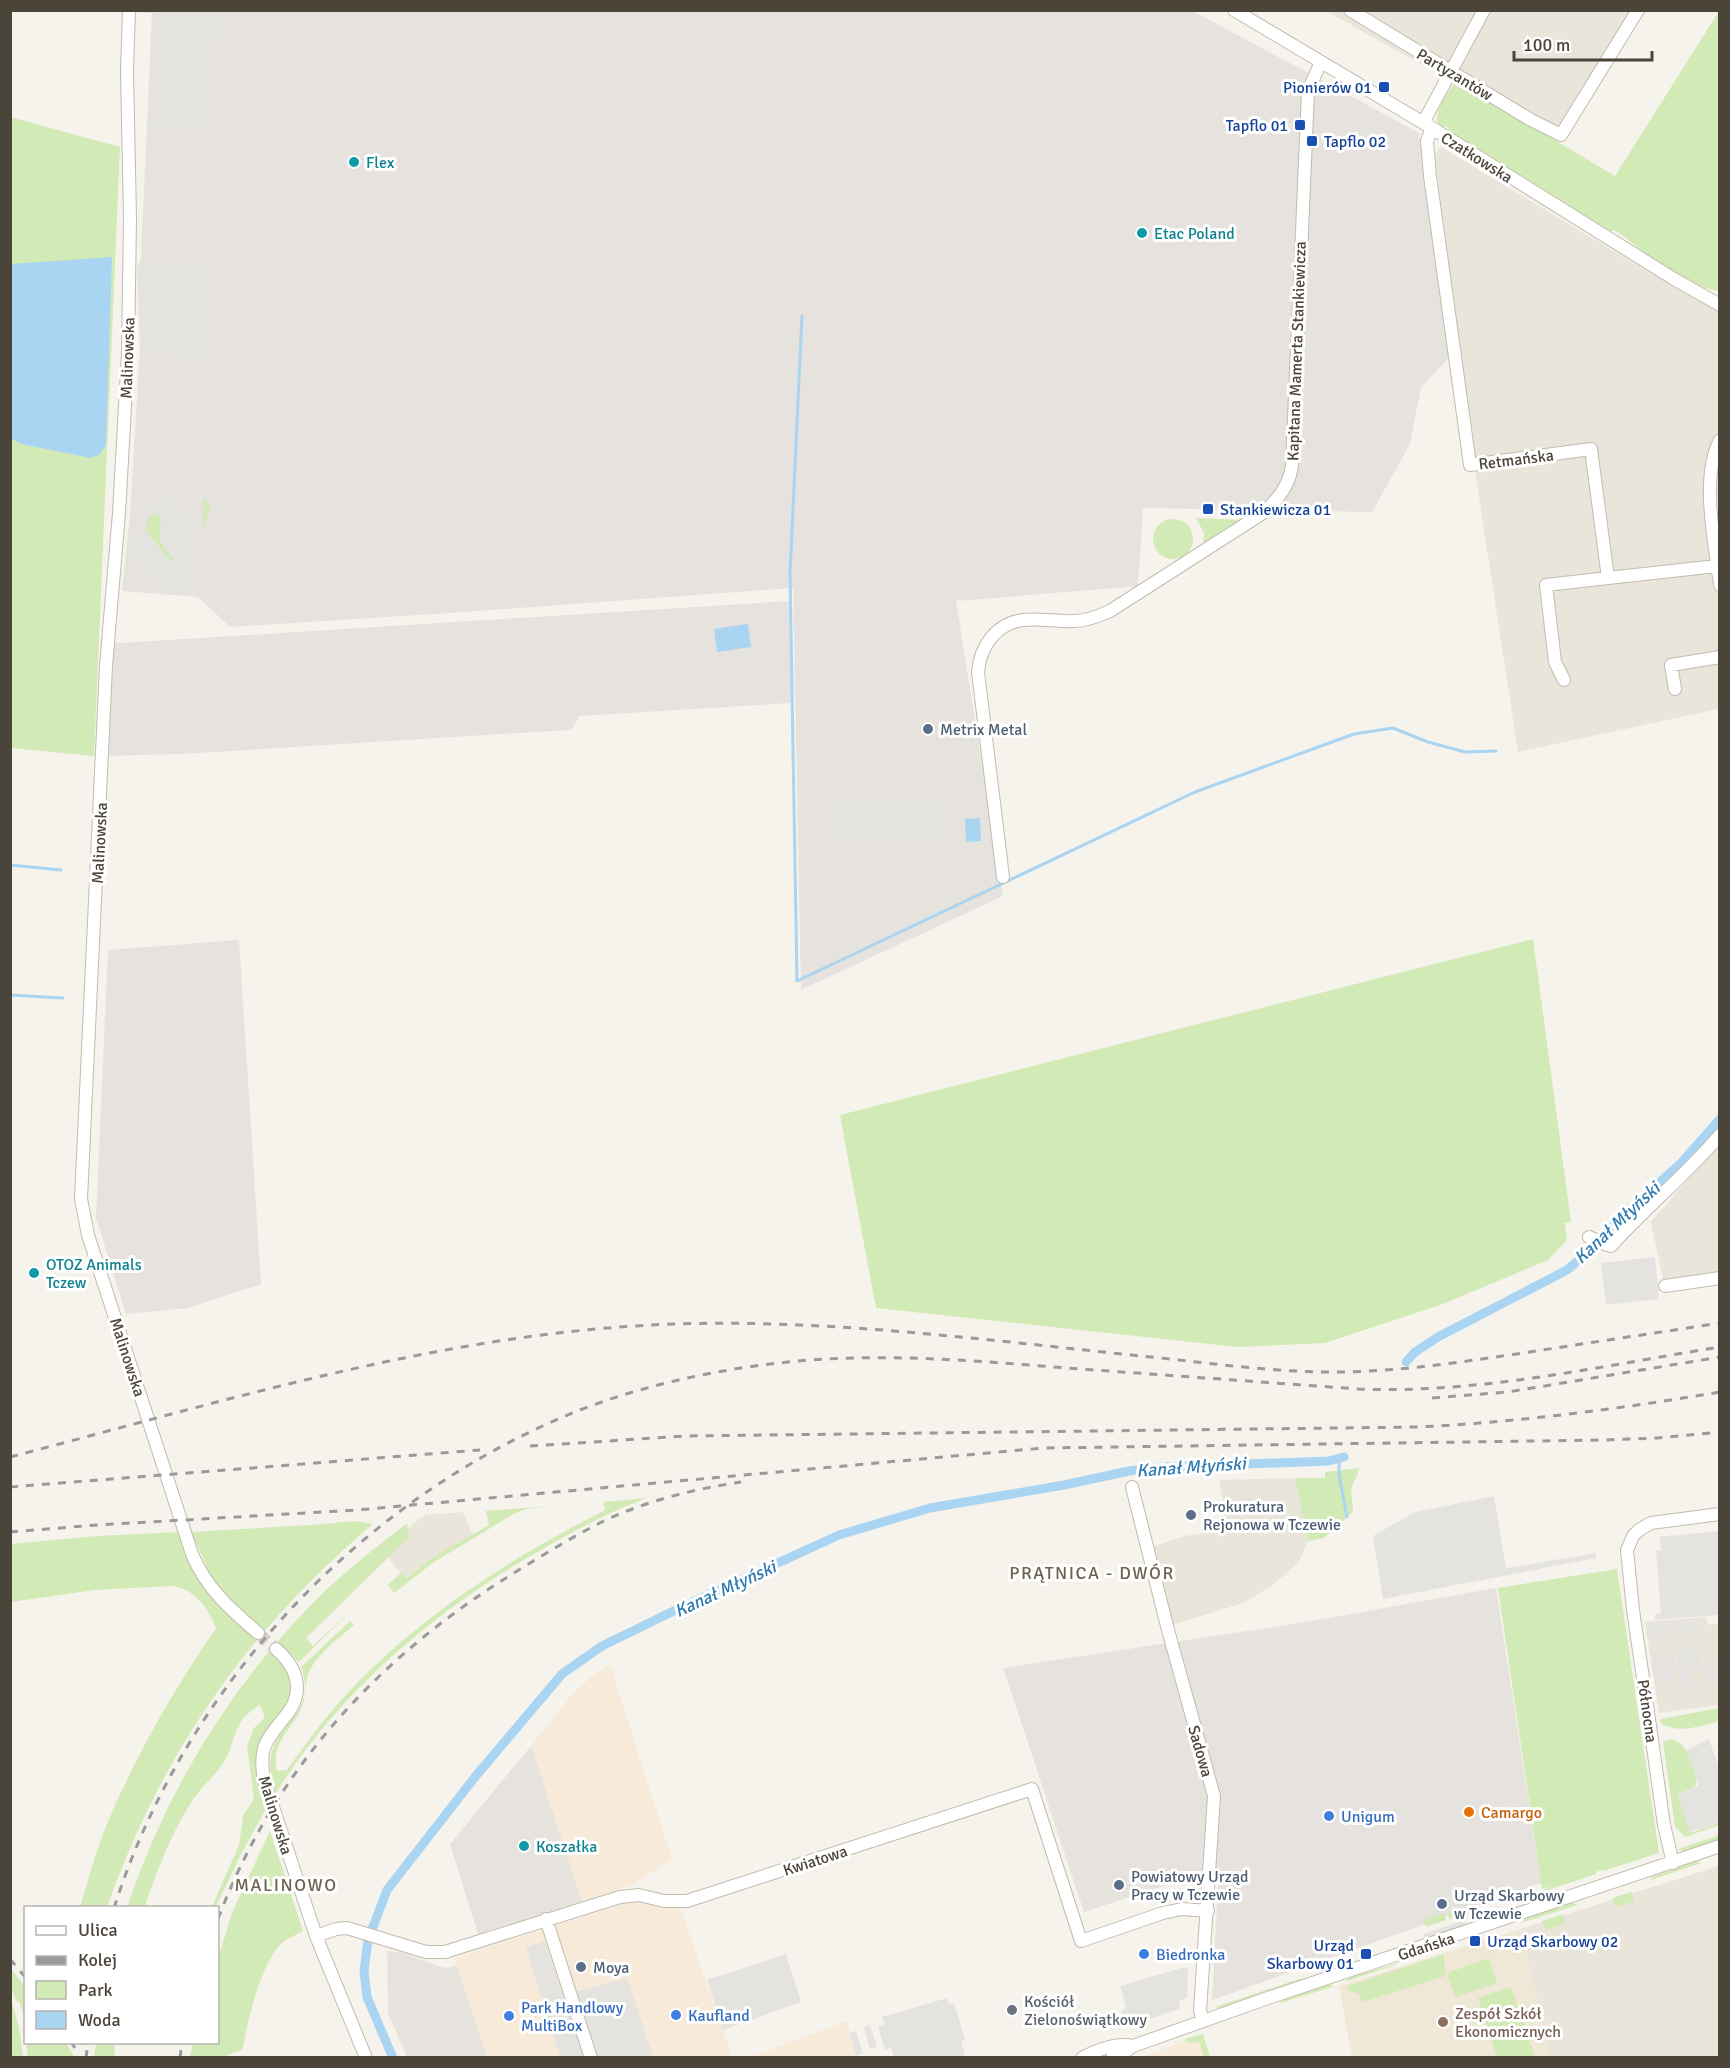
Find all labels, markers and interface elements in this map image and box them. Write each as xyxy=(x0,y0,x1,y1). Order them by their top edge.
scale bar xyxy=(1514,24,1652,62)
text: 100 m xyxy=(1523,34,1570,56)
street label: Partyzantów xyxy=(1413,44,1497,106)
place label: Pionierów 01 xyxy=(1283,78,1372,98)
marker: Pionierów 01 xyxy=(1377,80,1391,94)
place label: Tapflo 01 xyxy=(1226,116,1288,136)
marker: Tapflo 01 xyxy=(1293,118,1307,132)
street label: Czatkowska xyxy=(1437,128,1516,188)
place label: Tapflo 02 xyxy=(1324,132,1386,152)
marker: Tapflo 02 xyxy=(1305,134,1319,148)
place label: Flex xyxy=(366,153,395,173)
marker: Flex xyxy=(347,155,361,169)
place label: Etac Poland xyxy=(1154,224,1235,244)
marker: Etac Poland xyxy=(1135,226,1149,240)
street label: Kapitana Mamerta Stankiewicza xyxy=(1283,241,1311,461)
street label: Malinowska xyxy=(117,317,139,399)
street label: Retmańska xyxy=(1477,445,1555,475)
place label: Stankiewicza 01 xyxy=(1220,500,1331,520)
marker: Stankiewicza 01 xyxy=(1201,502,1215,516)
place label: Metrix Metal xyxy=(940,720,1027,740)
marker: Metrix Metal xyxy=(921,722,935,736)
street label: Malinowska xyxy=(88,802,112,884)
water label: Kanał Młyński xyxy=(1569,1176,1666,1268)
place label: OTOZ Animals Tczew xyxy=(46,1255,142,1293)
marker: OTOZ Animals Tczew xyxy=(27,1266,41,1280)
street label: Malinowska xyxy=(105,1315,149,1399)
water label: Kanał Młyński xyxy=(1136,1452,1249,1482)
place label: Prokuratura Rejonowa w Tczewie xyxy=(1203,1497,1341,1535)
marker: Prokuratura Rejonowa w Tczewie xyxy=(1184,1508,1198,1522)
water label: Kanał Młyński xyxy=(671,1555,781,1622)
district label: PRĄTNICA - DWÓR xyxy=(1009,1562,1175,1584)
street label: Północna xyxy=(1633,1678,1661,1744)
street label: Sadowa xyxy=(1183,1723,1217,1780)
street label: Malinowska xyxy=(254,1773,297,1857)
place label: Camargo xyxy=(1481,1803,1542,1823)
marker: Camargo xyxy=(1462,1805,1476,1819)
place label: Unigum xyxy=(1341,1807,1395,1827)
marker: Unigum xyxy=(1322,1809,1336,1823)
place label: Koszałka xyxy=(536,1837,597,1857)
marker: Koszałka xyxy=(517,1839,531,1853)
street label: Kwiatowa xyxy=(781,1841,850,1881)
place label: Powiatowy Urząd Pracy w Tczewie xyxy=(1131,1867,1249,1905)
district label: MALINOWO xyxy=(234,1874,338,1896)
marker: Powiatowy Urząd Pracy w Tczewie xyxy=(1112,1878,1126,1892)
place label: Urząd Skarbowy w Tczewie xyxy=(1454,1886,1565,1924)
marker: Urząd Skarbowy w Tczewie xyxy=(1435,1897,1449,1911)
legend xyxy=(24,1906,219,2044)
text: Ulica xyxy=(78,1919,118,1941)
street label: Gdańska xyxy=(1395,1928,1457,1966)
place label: Urząd Skarbowy 02 xyxy=(1487,1932,1618,1952)
marker: Urząd Skarbowy 02 xyxy=(1468,1934,1482,1948)
place label: Urząd Skarbowy 01 xyxy=(1267,1936,1354,1974)
place label: Biedronka xyxy=(1156,1945,1225,1965)
marker: Biedronka xyxy=(1137,1947,1151,1961)
marker: Urząd Skarbowy 01 xyxy=(1359,1947,1373,1961)
text: Kolej xyxy=(78,1949,117,1971)
place label: Moya xyxy=(593,1958,629,1978)
marker: Moya xyxy=(574,1960,588,1974)
text: Park xyxy=(78,1979,113,2001)
place label: Kościół Zielonoświątkowy xyxy=(1024,1992,1147,2030)
place label: Park Handlowy MultiBox xyxy=(521,1998,624,2036)
marker: Kościół Zielonoświątkowy xyxy=(1005,2003,1019,2017)
place label: Zespół Szkół Ekonomicznych xyxy=(1455,2004,1561,2042)
place label: Kaufland xyxy=(688,2006,750,2026)
marker: Kaufland xyxy=(669,2008,683,2022)
text: Woda xyxy=(78,2009,121,2031)
marker: Park Handlowy MultiBox xyxy=(502,2009,516,2023)
marker: Zespół Szkół Ekonomicznych xyxy=(1436,2015,1450,2029)

